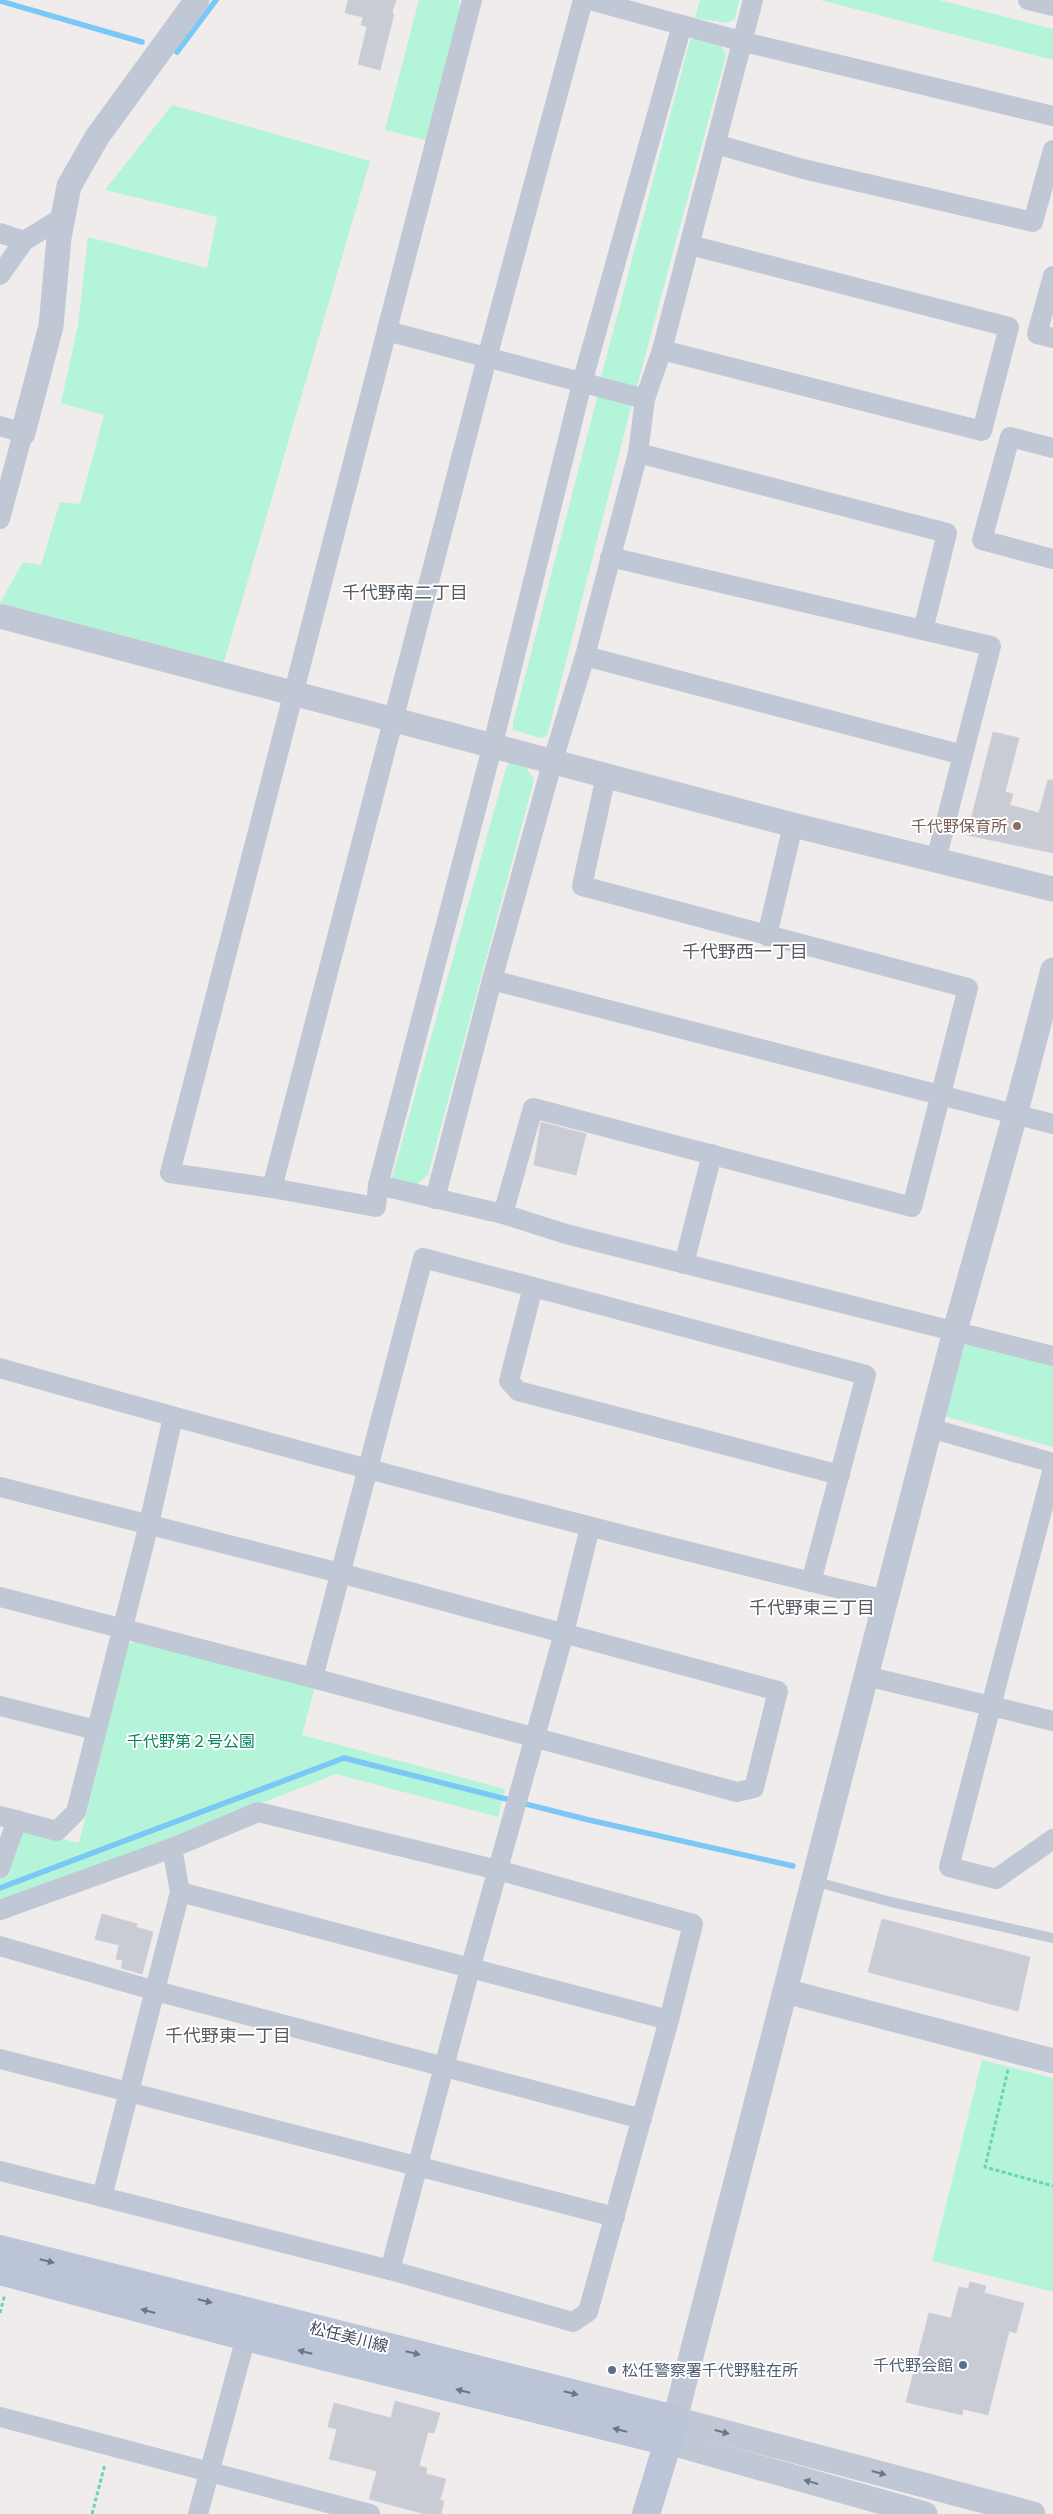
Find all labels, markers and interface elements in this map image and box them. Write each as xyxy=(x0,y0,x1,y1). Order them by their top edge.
district label: 千代野南二丁目 xyxy=(342,582,468,603)
place label: 千代野保育所 xyxy=(911,817,1007,836)
marker: 千代野保育所 xyxy=(1011,820,1023,832)
district label: 千代野西一丁目 xyxy=(682,941,808,962)
district label: 千代野東三丁目 xyxy=(749,1597,875,1618)
park label: 千代野第２号公園 xyxy=(127,1732,255,1751)
district label: 千代野東一丁目 xyxy=(165,2025,291,2046)
one-way arrow xyxy=(40,2257,55,2265)
one-way arrow xyxy=(197,2297,212,2305)
one-way arrow xyxy=(140,2306,155,2314)
street label: 松任美川線 xyxy=(308,2318,390,2356)
one-way arrow xyxy=(297,2348,312,2356)
one-way arrow xyxy=(406,2349,421,2357)
place label: 千代野会館 xyxy=(873,2356,953,2375)
marker: 千代野会館 xyxy=(957,2359,969,2371)
place label: 松任警察署千代野駐在所 xyxy=(622,2361,798,2380)
marker: 松任警察署千代野駐在所 xyxy=(606,2364,618,2376)
one-way arrow xyxy=(455,2387,470,2395)
one-way arrow xyxy=(563,2389,578,2397)
one-way arrow xyxy=(613,2426,628,2434)
one-way arrow xyxy=(714,2428,729,2436)
one-way arrow xyxy=(871,2469,886,2477)
one-way arrow xyxy=(803,2478,818,2486)

